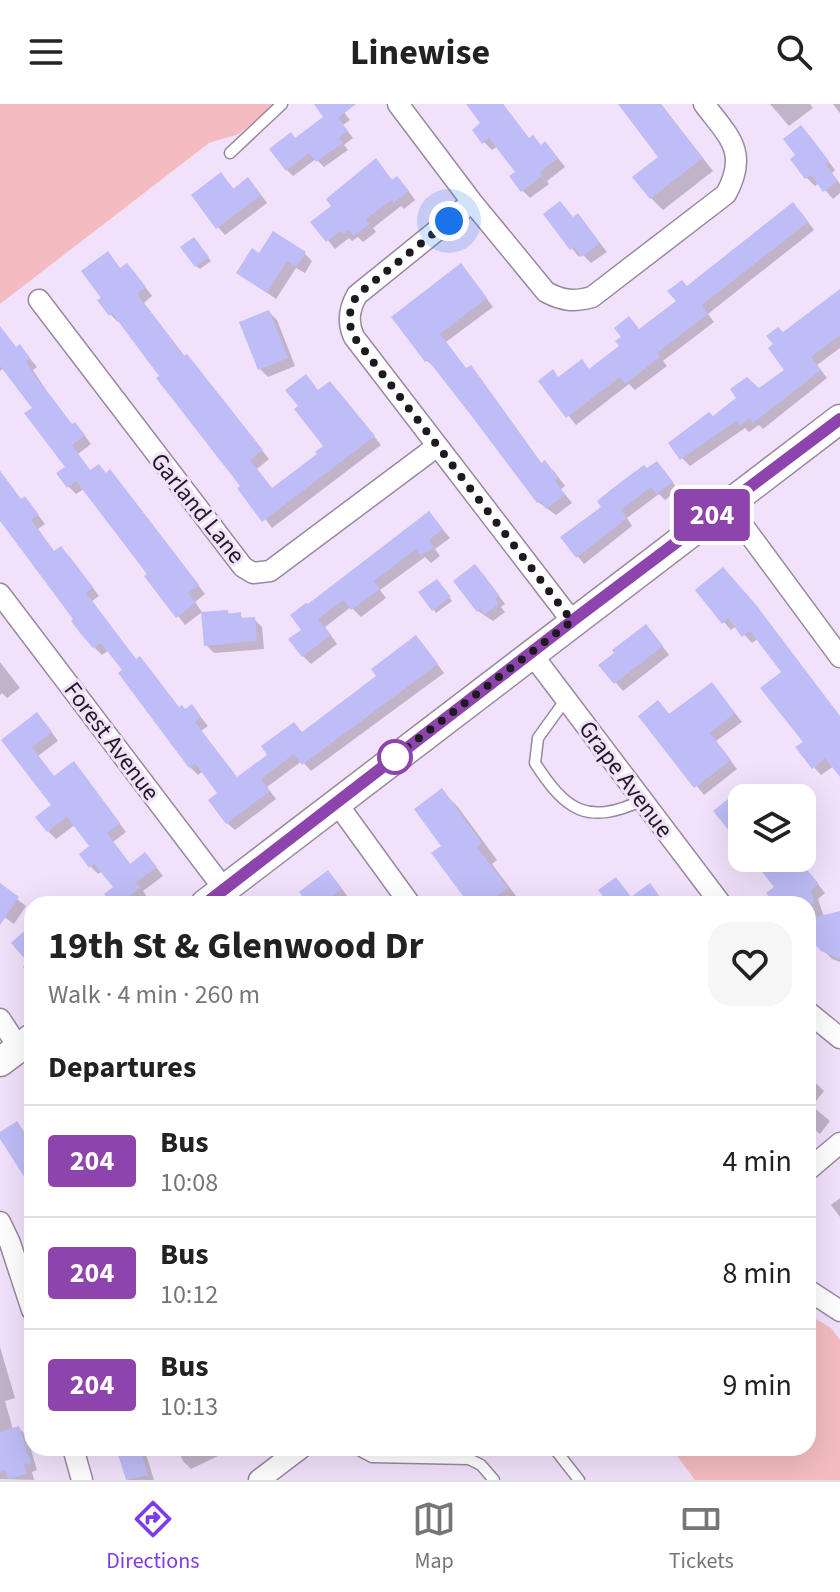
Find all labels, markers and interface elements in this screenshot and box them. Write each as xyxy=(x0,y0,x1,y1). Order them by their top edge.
text: Linewise xyxy=(350,27,490,78)
icon: menu xyxy=(24,30,68,74)
icon: search xyxy=(772,30,816,74)
your location xyxy=(429,201,469,241)
street label: Garland Lane xyxy=(142,445,253,571)
line badge: 204 xyxy=(666,489,758,541)
text: 204 xyxy=(690,495,734,535)
street label: Forest Avenue xyxy=(55,674,168,808)
street label: Grape Avenue xyxy=(570,713,681,845)
unlabelled marker xyxy=(378,740,412,774)
map controls xyxy=(728,784,816,872)
button: layers xyxy=(728,784,816,872)
text: 19th St & Glenwood Dr xyxy=(48,919,424,973)
button: heart xyxy=(708,922,792,1006)
text: Walk · 4 min · 260 m xyxy=(48,976,260,1013)
text: Departures xyxy=(48,1046,196,1089)
text: Bus xyxy=(160,1121,208,1164)
text: 4 min xyxy=(722,1140,792,1183)
text: 204 xyxy=(70,1141,114,1181)
text: 10:08 xyxy=(160,1164,218,1201)
text: Bus xyxy=(160,1233,208,1276)
text: 8 min xyxy=(722,1252,792,1295)
text: 204 xyxy=(70,1253,114,1293)
text: 10:12 xyxy=(160,1276,218,1313)
text: Bus xyxy=(160,1345,208,1388)
text: 9 min xyxy=(722,1364,792,1407)
text: 204 xyxy=(70,1365,114,1405)
text: 10:13 xyxy=(160,1388,218,1425)
tab: Directions xyxy=(106,1497,199,1577)
tab: Map xyxy=(412,1497,456,1577)
tab: Tickets xyxy=(669,1497,734,1577)

